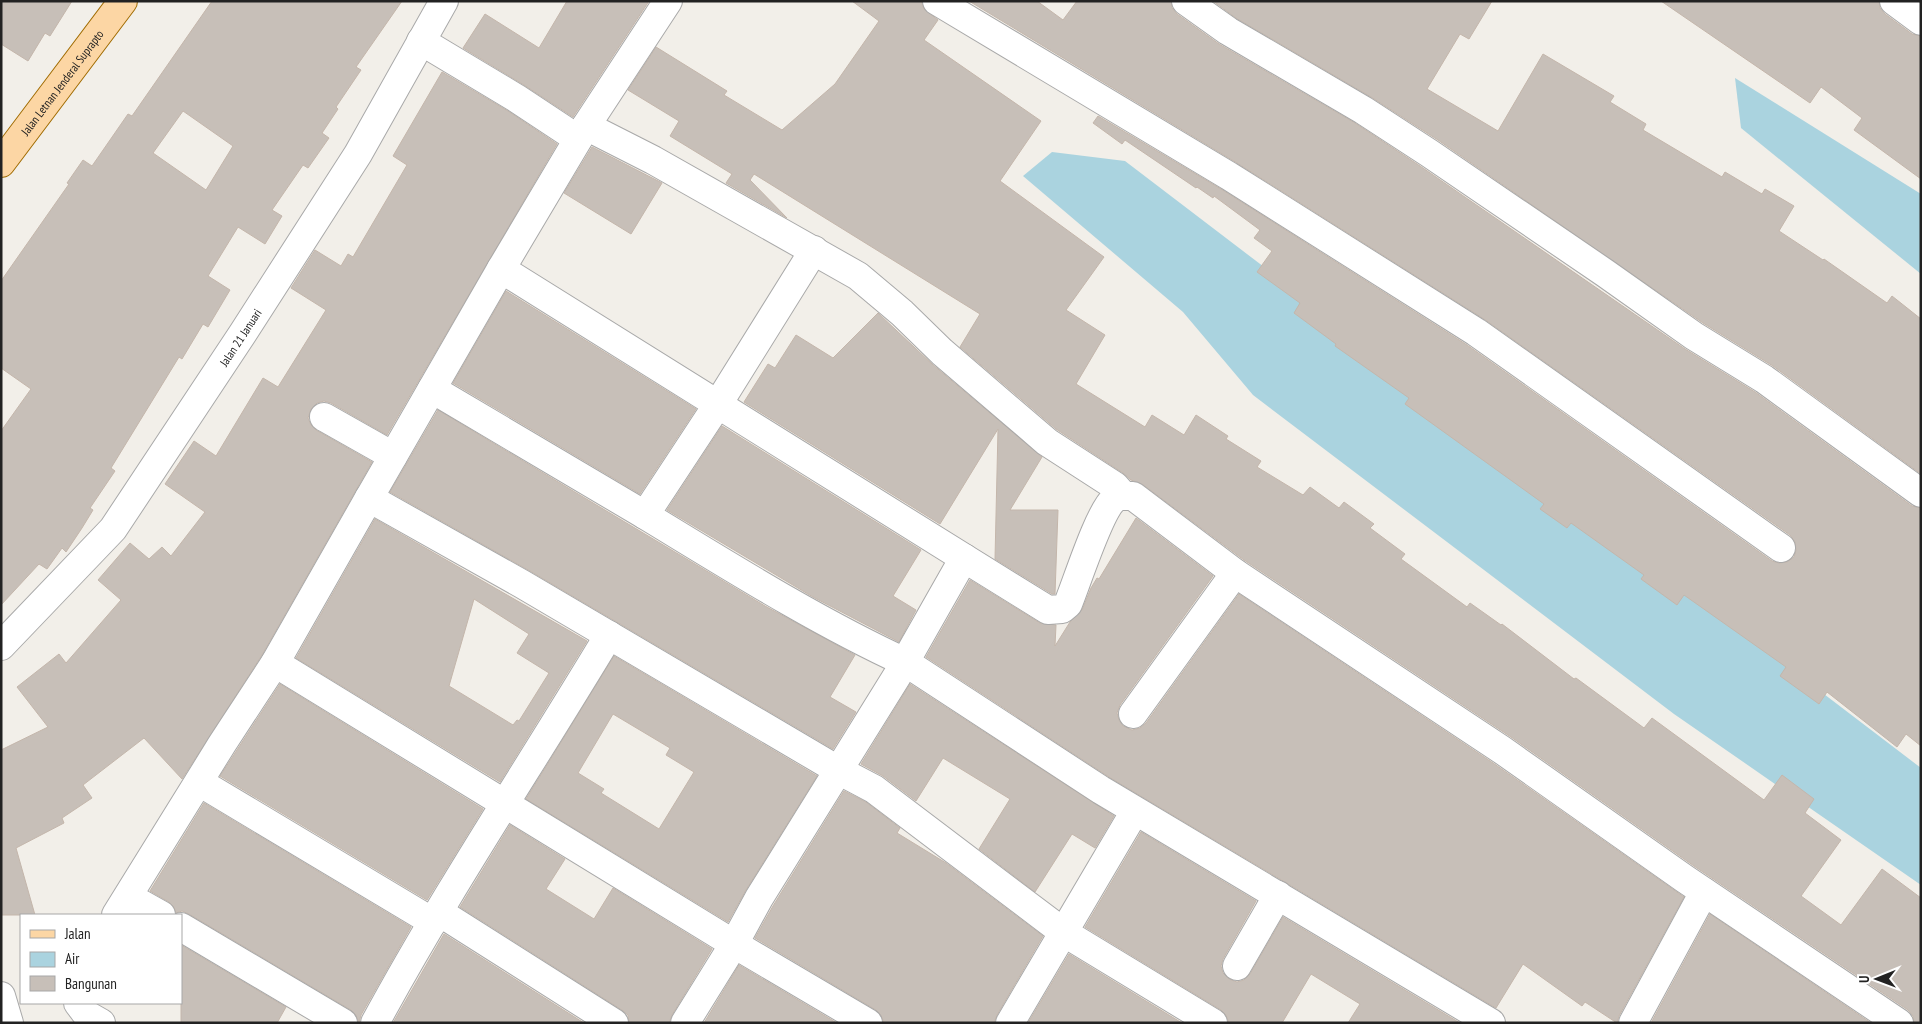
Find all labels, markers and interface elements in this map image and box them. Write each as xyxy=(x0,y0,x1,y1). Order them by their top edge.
street label: Jalan Letnan Jenderal Suprapto xyxy=(17,27,106,139)
street label: Jalan 21 Januari xyxy=(215,306,264,370)
legend xyxy=(20,914,182,1004)
text: Jalan xyxy=(64,924,91,943)
text: Air xyxy=(65,949,80,968)
north arrow xyxy=(1852,954,1902,1004)
text: Bangunan xyxy=(65,974,117,993)
text: U xyxy=(1855,975,1873,983)

